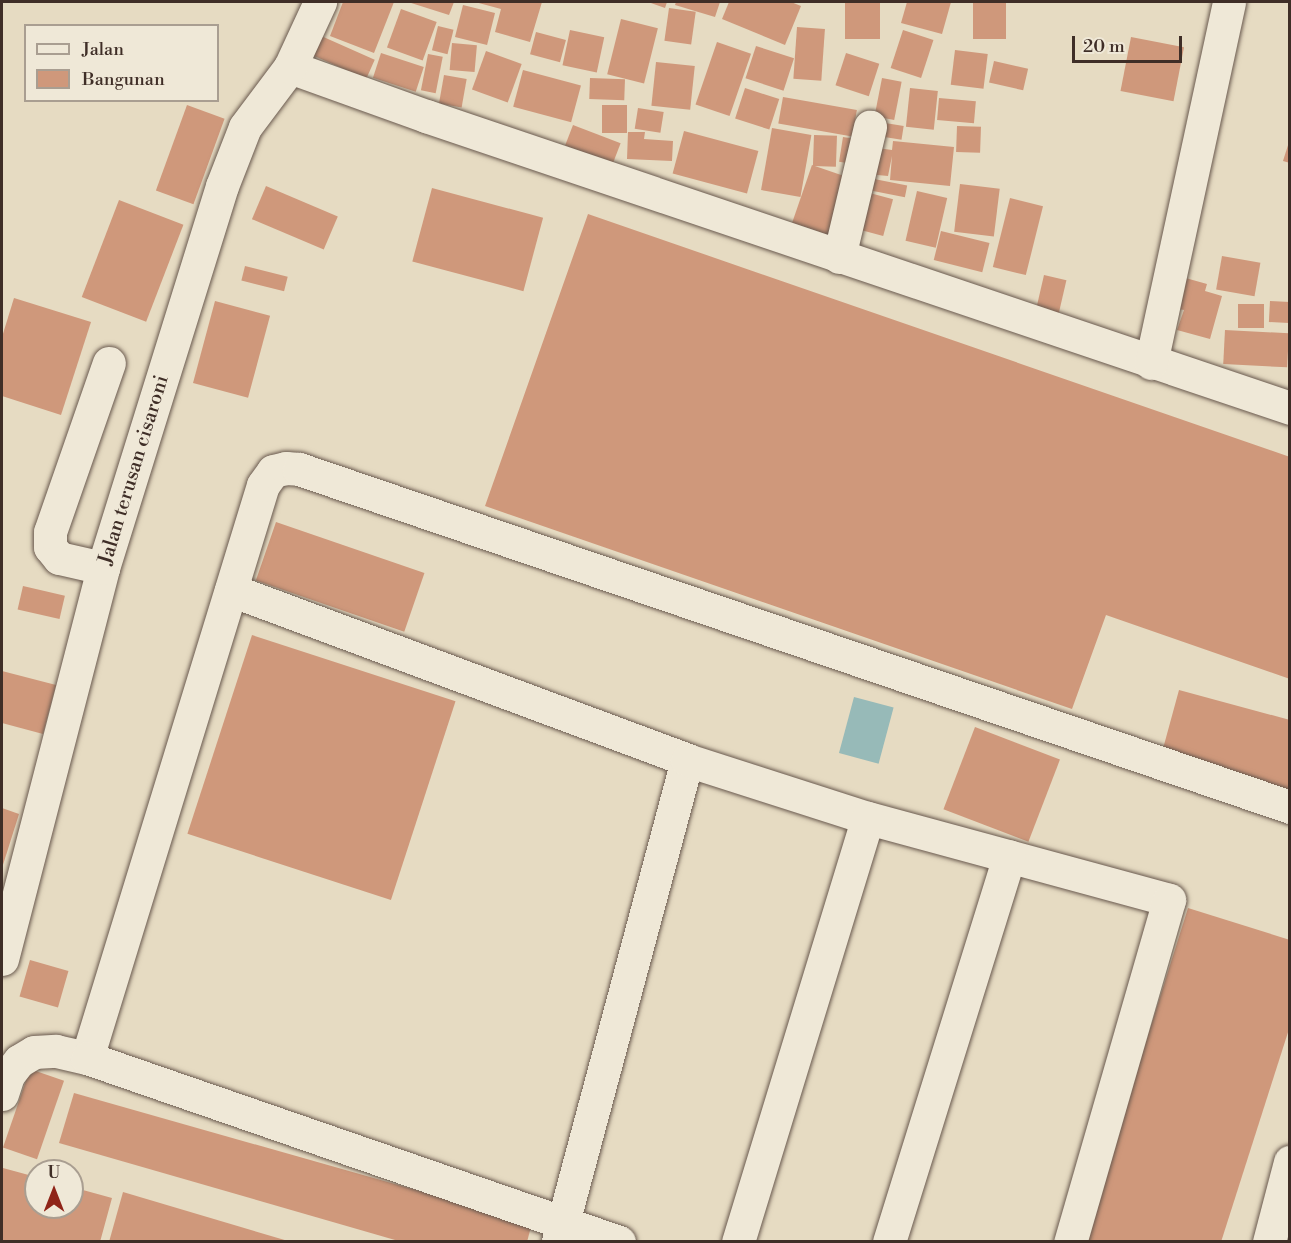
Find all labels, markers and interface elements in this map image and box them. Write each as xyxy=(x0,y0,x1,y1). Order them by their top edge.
legend xyxy=(24,24,219,102)
scale bar xyxy=(1075,24,1184,62)
text: 20 m xyxy=(1083,35,1125,58)
text: Jalan xyxy=(82,38,124,61)
text: Bangunan xyxy=(82,68,165,91)
street label: Jalan terusan cisaroni xyxy=(94,372,174,568)
north arrow xyxy=(24,1159,84,1219)
text: U xyxy=(48,1163,60,1183)

